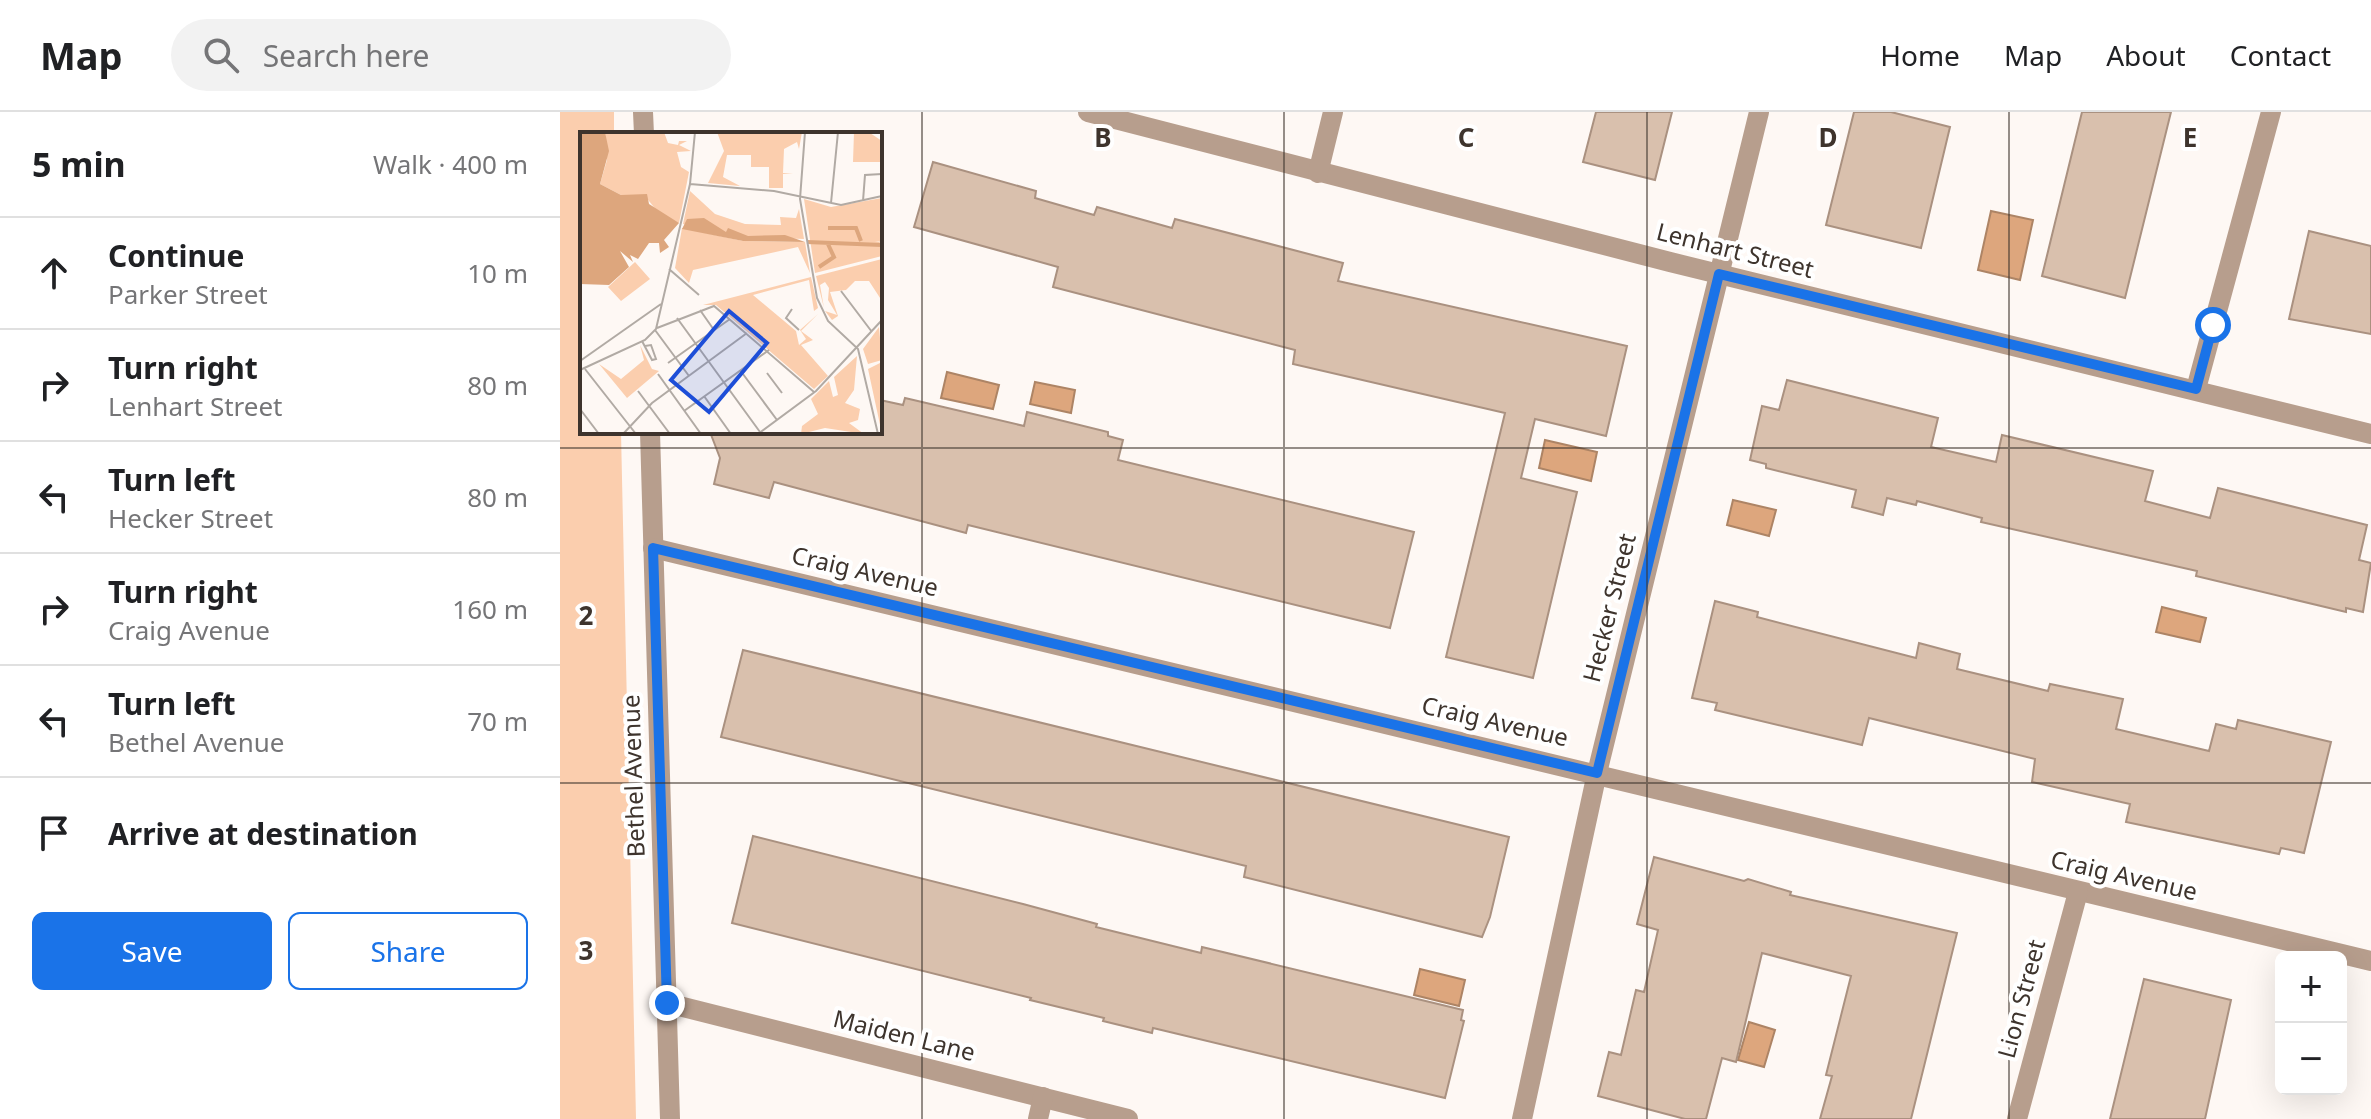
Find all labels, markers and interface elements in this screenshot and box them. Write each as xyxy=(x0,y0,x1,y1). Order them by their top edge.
search box xyxy=(171,19,731,91)
text: Map xyxy=(40,29,123,81)
icon: search xyxy=(199,33,243,77)
text: Search here xyxy=(263,35,430,76)
text: Home xyxy=(1880,36,1960,74)
text: Map xyxy=(2004,36,2062,74)
text: About xyxy=(2106,36,2186,74)
text: Contact xyxy=(2230,36,2331,74)
text: B xyxy=(1094,119,1112,155)
text: C xyxy=(1458,119,1474,155)
text: D xyxy=(1818,119,1838,155)
text: E xyxy=(2183,119,2197,155)
inset map xyxy=(580,132,882,434)
text: 5 min xyxy=(32,141,126,187)
text: Walk · 400 m xyxy=(373,146,528,182)
street label: Lenhart Street xyxy=(1653,214,1818,285)
text: Continue xyxy=(108,235,244,276)
icon: ahead xyxy=(32,251,76,295)
text: 10 m xyxy=(467,255,528,291)
text: Parker Street xyxy=(108,276,268,312)
route start xyxy=(2195,307,2231,343)
text: Turn right xyxy=(108,347,258,388)
icon: right xyxy=(32,363,76,407)
text: 80 m xyxy=(467,367,528,403)
text: Lenhart Street xyxy=(108,388,283,424)
text: Turn left xyxy=(108,459,236,500)
icon: left xyxy=(32,475,76,519)
text: 80 m xyxy=(467,479,528,515)
text: Hecker Street xyxy=(108,500,273,536)
street label: Hecker Street xyxy=(1574,529,1643,686)
street label: Craig Avenue xyxy=(789,538,942,603)
text: Turn right xyxy=(108,571,258,612)
icon: right xyxy=(32,587,76,631)
text: 160 m xyxy=(452,591,528,627)
text: 2 xyxy=(579,597,594,633)
text: Craig Avenue xyxy=(108,612,270,648)
text: Turn left xyxy=(108,683,236,724)
street label: Craig Avenue xyxy=(1419,688,1572,753)
street label: Bethel Avenue xyxy=(613,694,652,858)
icon: left xyxy=(32,699,76,743)
text: 70 m xyxy=(467,703,528,739)
text: Bethel Avenue xyxy=(108,724,284,760)
icon: arrive xyxy=(32,811,76,855)
text: Arrive at destination xyxy=(108,813,418,854)
street label: Craig Avenue xyxy=(2048,842,2201,907)
button: Save xyxy=(32,912,272,990)
button: Share xyxy=(288,912,528,990)
text: 3 xyxy=(579,932,593,968)
street label: Lion Street xyxy=(1989,935,2052,1062)
map controls xyxy=(2275,951,2347,1095)
button: + xyxy=(2275,951,2347,1023)
route end xyxy=(649,985,685,1021)
street label: Maiden Lane xyxy=(830,1001,979,1068)
button: − xyxy=(2275,1023,2347,1095)

